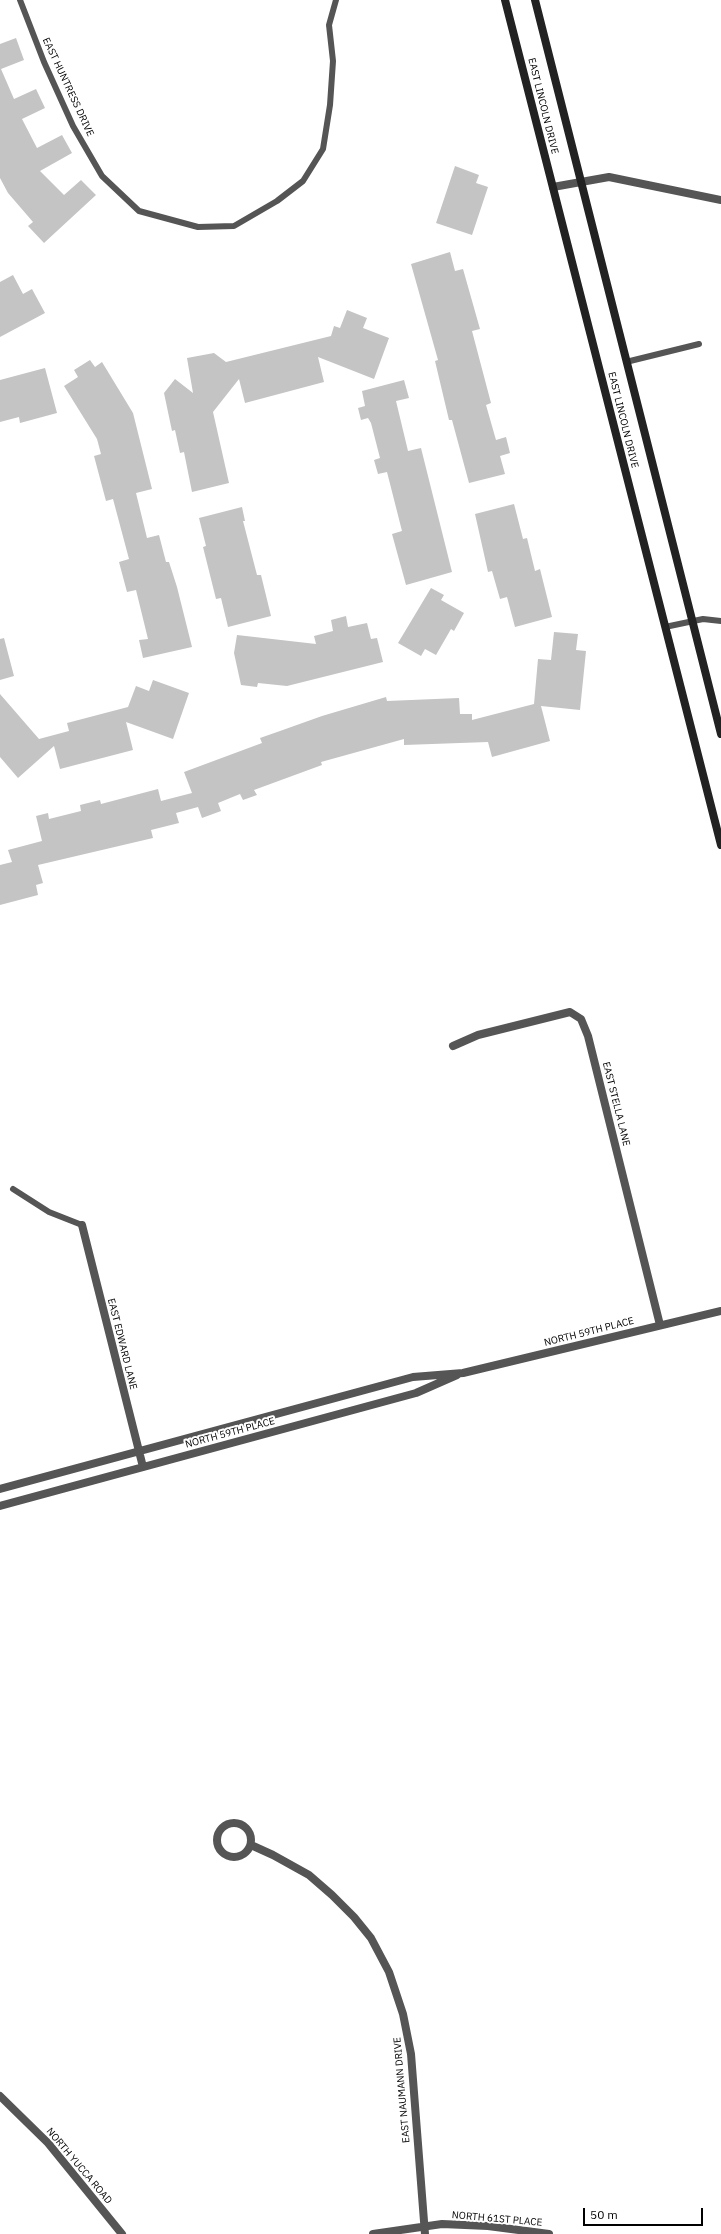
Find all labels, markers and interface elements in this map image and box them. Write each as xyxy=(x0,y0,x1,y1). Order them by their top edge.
street label: EAST HUNTRESS DRIVE xyxy=(40,36,96,138)
street label: EAST LINCOLN DRIVE xyxy=(525,57,561,155)
street label: EAST LINCOLN DRIVE xyxy=(605,371,641,469)
street label: EAST STELLA LANE xyxy=(600,1060,632,1148)
street label: EAST EDWARD LANE xyxy=(105,1297,139,1391)
street label: NORTH 59TH PLACE xyxy=(543,1315,635,1349)
street label: NORTH 59TH PLACE xyxy=(184,1415,276,1451)
street label: EAST NAUMANN DRIVE xyxy=(391,2037,413,2143)
street label: NORTH YUCCA ROAD xyxy=(44,2126,114,2206)
scale bar xyxy=(585,2200,705,2226)
text: 50 m xyxy=(590,2207,618,2222)
street label: NORTH 61ST PLACE xyxy=(451,2209,543,2229)

